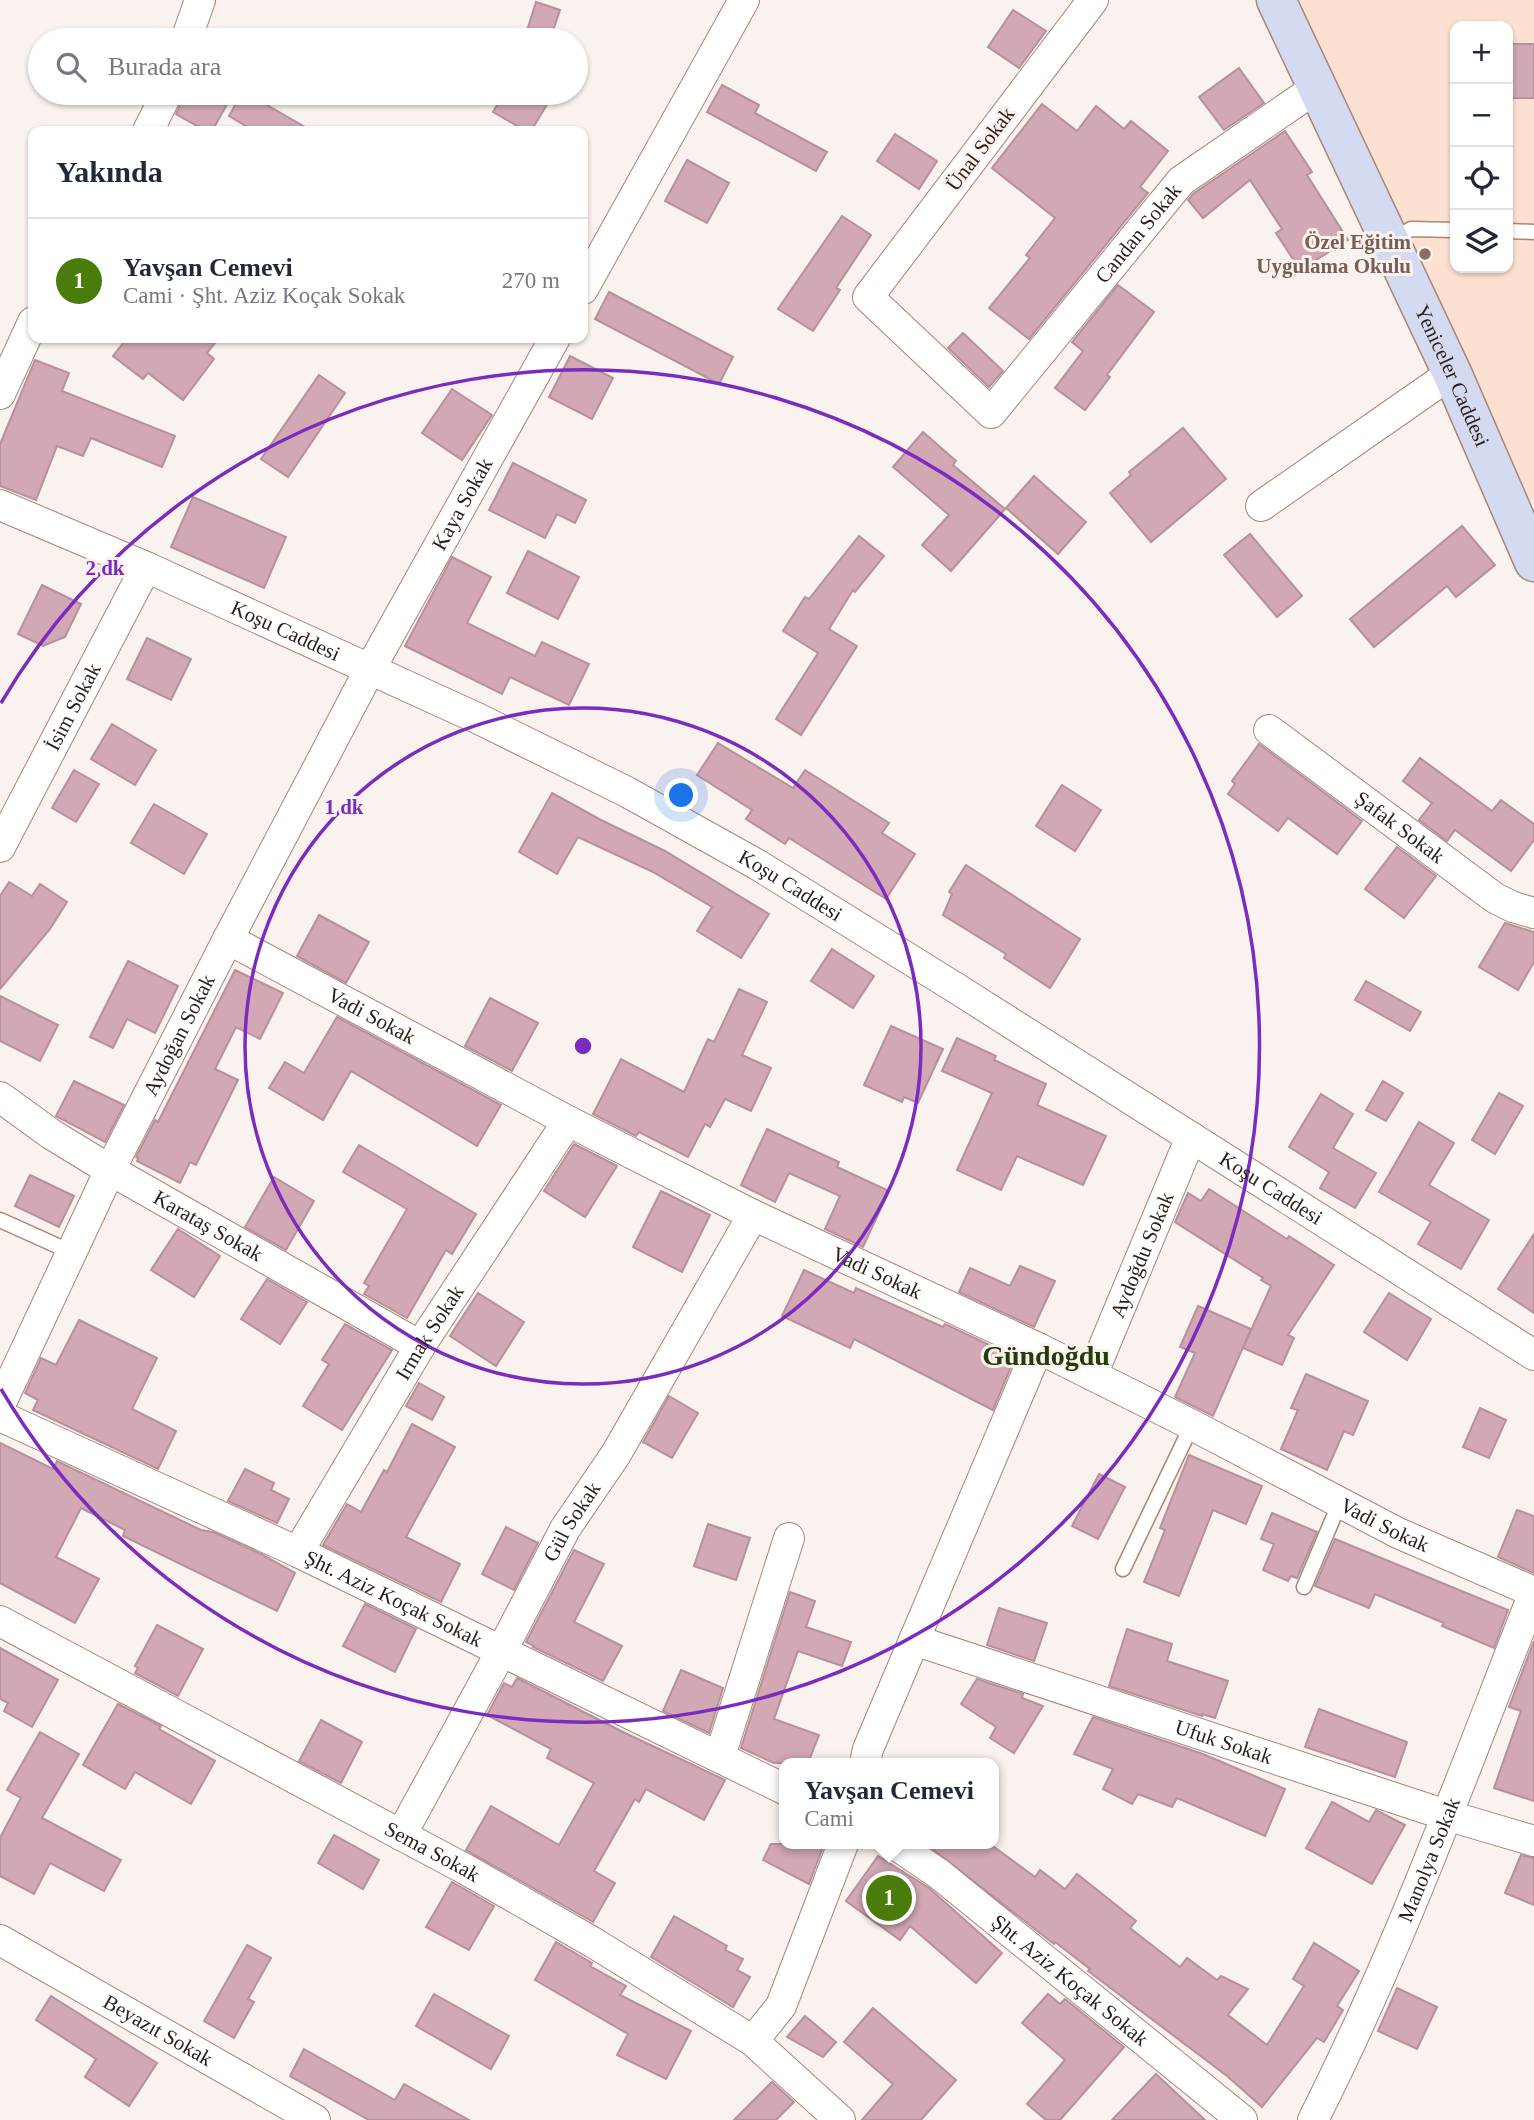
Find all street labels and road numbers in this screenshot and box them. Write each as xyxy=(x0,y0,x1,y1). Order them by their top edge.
street label: Ünal Sokak xyxy=(941,102,1020,196)
street label: Candan Sokak xyxy=(1090,178,1186,288)
street label: Yeniceler Caddesi xyxy=(1410,301,1494,450)
street label: Kaya Sokak xyxy=(427,453,498,554)
street label: Koşu Caddesi xyxy=(227,595,344,666)
street label: İsim Sokak xyxy=(40,659,106,755)
street label: Şafak Sokak xyxy=(1350,786,1450,869)
street label: Koşu Caddesi xyxy=(734,845,847,926)
street label: Aydoğan Sokak xyxy=(138,970,220,1100)
street label: Vadi Sokak xyxy=(324,983,420,1049)
street label: Koşu Caddesi xyxy=(1215,1147,1327,1230)
street label: Karataş Sokak xyxy=(149,1185,268,1267)
street label: Aydoğdu Sokak xyxy=(1105,1188,1179,1321)
street label: Vadi Sokak xyxy=(828,1242,926,1304)
street label: Irmak Sokak xyxy=(391,1280,469,1384)
street label: Gül Sokak xyxy=(538,1477,606,1565)
street label: Vadi Sokak xyxy=(1336,1493,1433,1557)
street label: Şht. Aziz Koçak Sokak xyxy=(301,1545,487,1652)
street label: Ufuk Sokak xyxy=(1172,1715,1276,1769)
street label: Manolya Sokak xyxy=(1393,1793,1465,1926)
street label: Sema Sokak xyxy=(381,1816,485,1887)
street label: Şht. Aziz Koçak Sokak xyxy=(987,1910,1154,2051)
street label: Beyazıt Sokak xyxy=(99,1990,217,2071)

